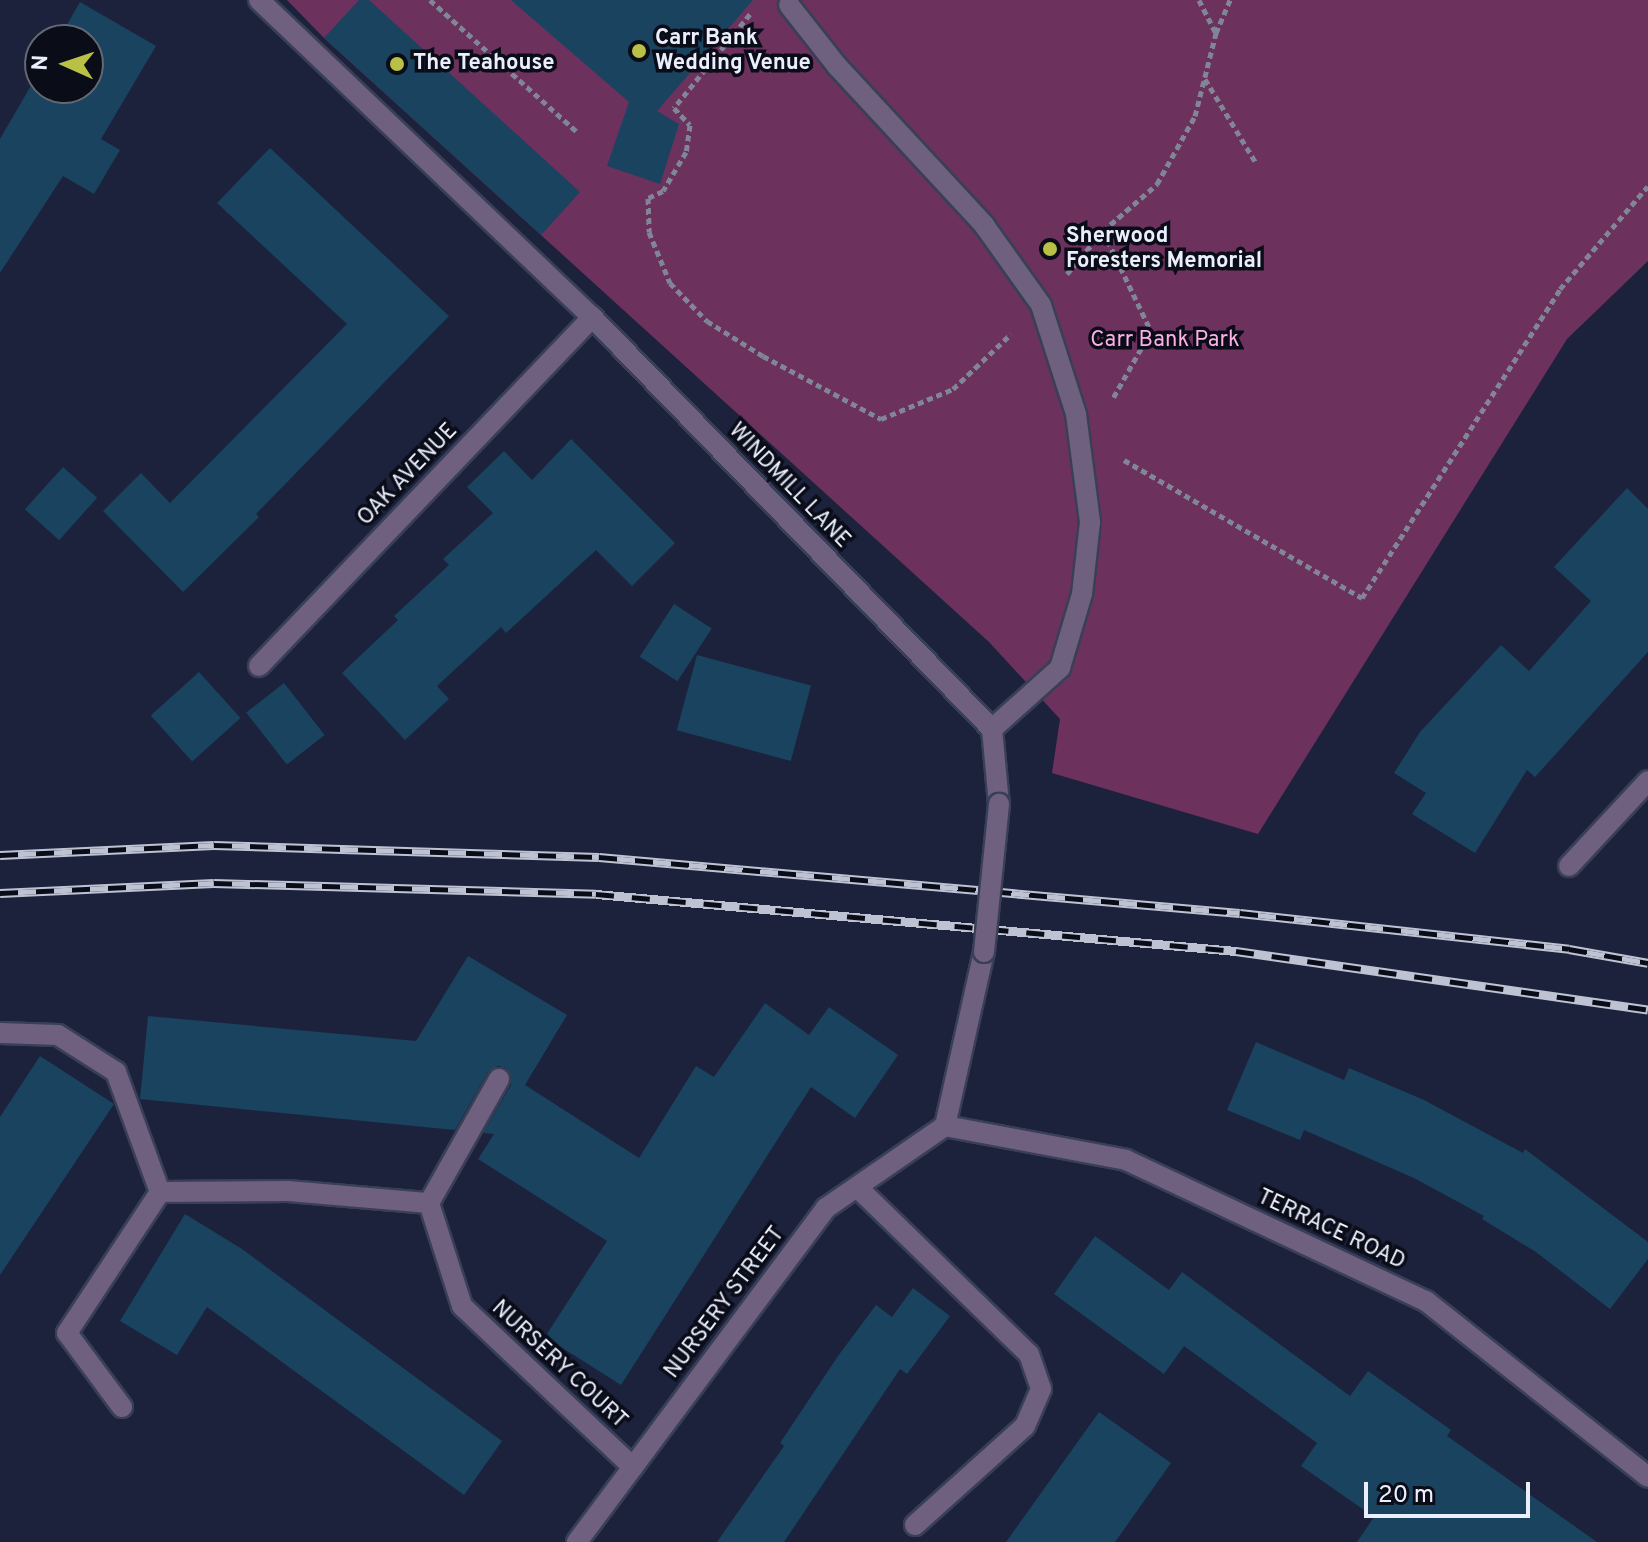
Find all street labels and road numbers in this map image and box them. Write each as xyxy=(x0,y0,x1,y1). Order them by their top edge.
street label: OAK AVENUE xyxy=(352,418,464,532)
street label: WINDMILL LANE xyxy=(722,418,856,554)
street label: TERRACE ROAD xyxy=(1253,1184,1409,1276)
street label: NURSERY STREET xyxy=(659,1222,791,1384)
street label: NURSERY COURT xyxy=(485,1295,633,1435)

